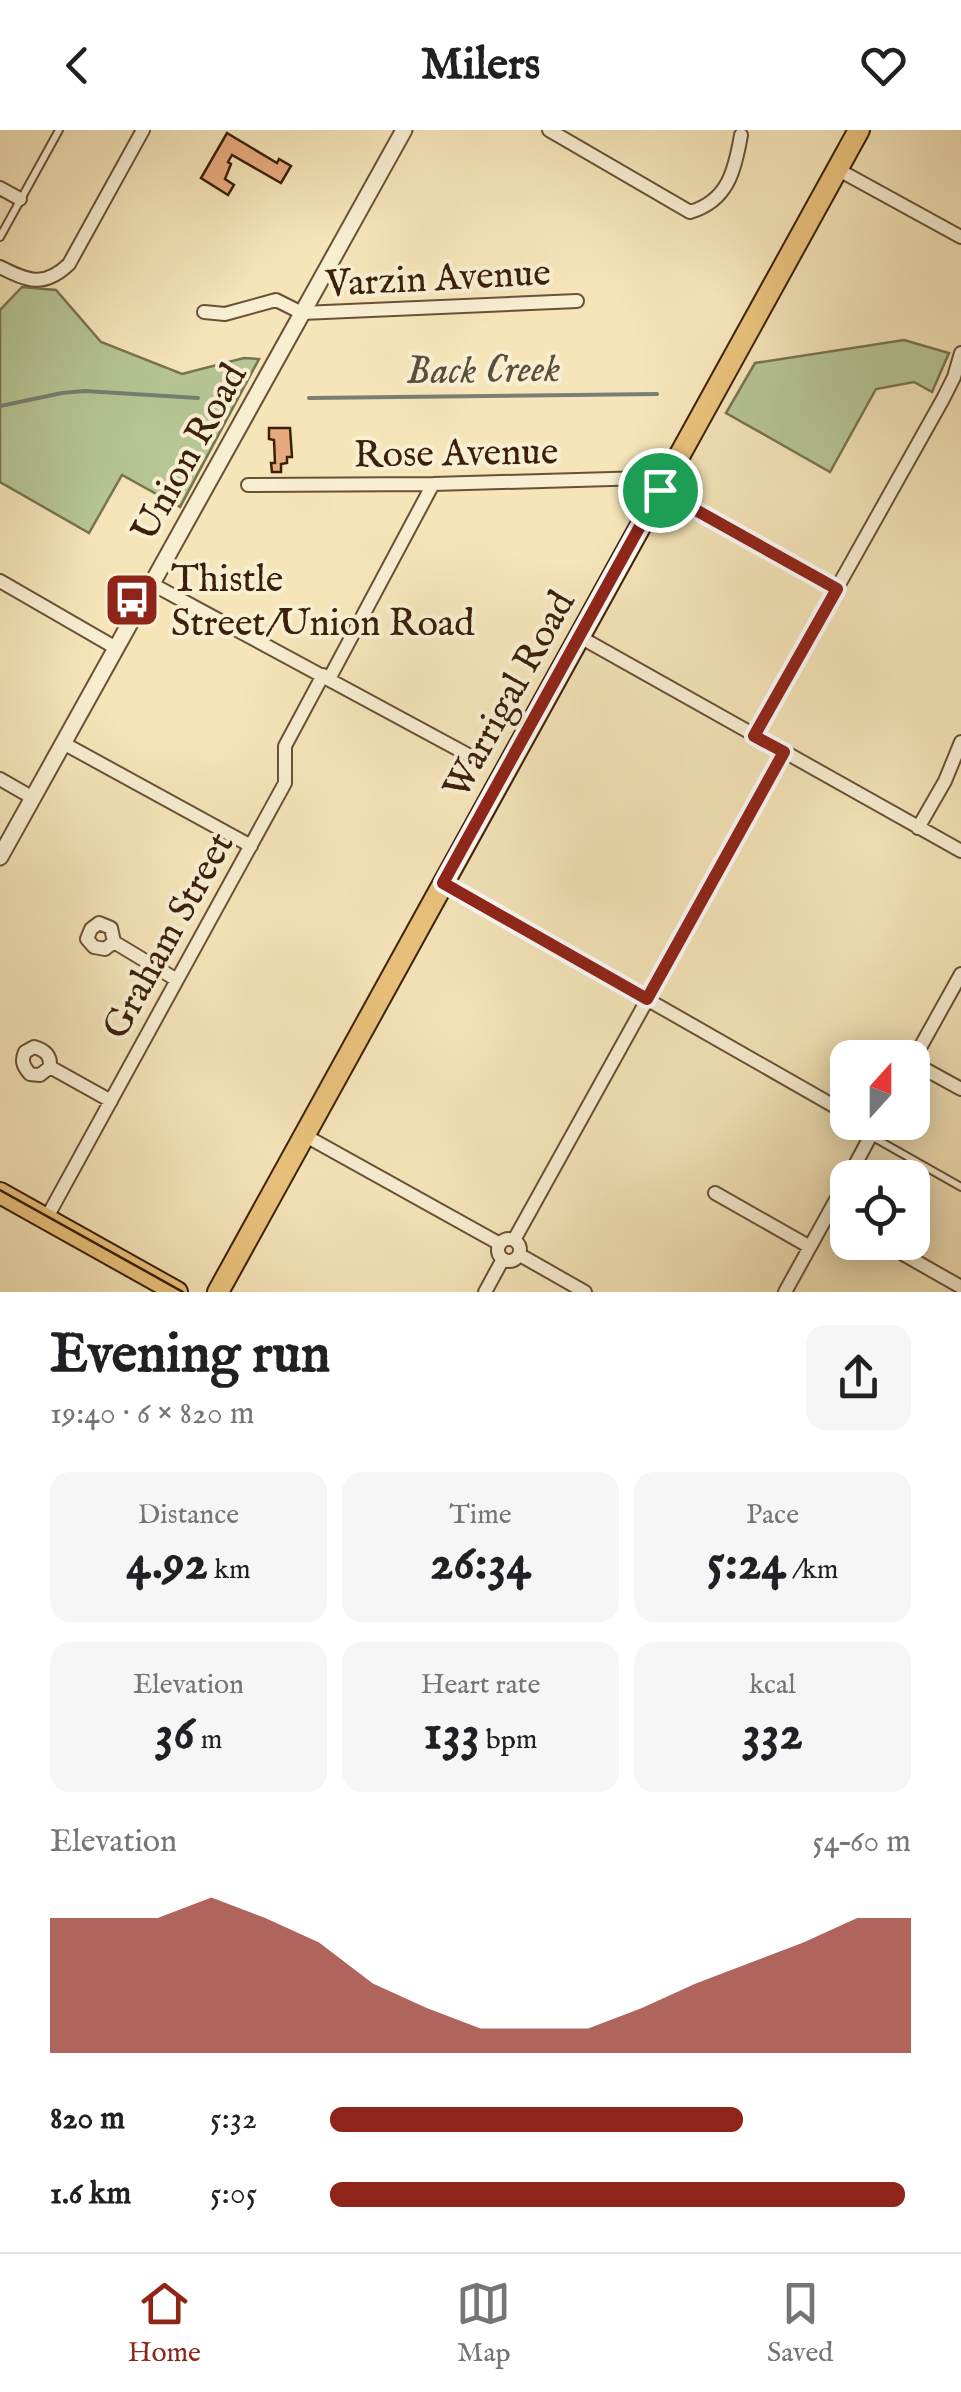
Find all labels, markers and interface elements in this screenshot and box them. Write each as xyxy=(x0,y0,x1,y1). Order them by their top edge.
text: Milers xyxy=(421,37,540,94)
icon: back xyxy=(50,38,105,93)
icon: heart xyxy=(856,38,911,93)
street label: Varzin Avenue xyxy=(323,250,552,310)
water label: Back Creek xyxy=(405,345,561,398)
street label: Union Road xyxy=(122,355,260,551)
street label: Rose Avenue xyxy=(353,429,559,481)
pin xyxy=(618,448,703,533)
icon: arrive xyxy=(633,463,688,518)
place label: Thistle Street/Union Road xyxy=(171,557,475,649)
bus stop icon: Thistle Street/Union Road xyxy=(102,570,162,630)
street label: Warrigal Road xyxy=(434,583,588,808)
street label: Graham Street xyxy=(93,825,246,1048)
north arrow xyxy=(830,1040,930,1140)
map controls xyxy=(830,1040,930,1260)
button: locate xyxy=(830,1160,930,1260)
text: Evening run xyxy=(50,1321,330,1391)
button: share xyxy=(806,1325,911,1430)
text: 19:40 · 6 × 820 m xyxy=(50,1394,254,1435)
text: Distance xyxy=(138,1498,239,1533)
text: Time xyxy=(449,1498,512,1533)
text: Pace xyxy=(746,1498,799,1533)
text: 4.92 xyxy=(126,1533,208,1596)
text: 26:34 xyxy=(430,1533,531,1596)
text: 5:24 xyxy=(707,1533,786,1596)
text: km xyxy=(208,1553,251,1588)
text: /km xyxy=(786,1553,838,1588)
text: Elevation xyxy=(133,1668,244,1703)
text: Heart rate xyxy=(421,1668,540,1703)
text: kcal xyxy=(749,1668,796,1703)
text: 36 xyxy=(155,1703,195,1766)
text: 133 xyxy=(424,1703,480,1766)
text: 332 xyxy=(742,1703,803,1766)
text: m xyxy=(195,1723,222,1758)
text: bpm xyxy=(480,1723,537,1758)
text: Elevation xyxy=(50,1822,177,1863)
text: 54–60 m xyxy=(812,1822,911,1863)
text: 820 m xyxy=(50,2099,125,2140)
text: 5:32 xyxy=(210,2099,257,2140)
text: 1.6 km xyxy=(50,2174,131,2215)
text: 5:05 xyxy=(210,2174,257,2215)
tab: Home xyxy=(128,2276,201,2371)
tab: Map xyxy=(456,2276,511,2371)
tab: Saved xyxy=(767,2276,833,2371)

